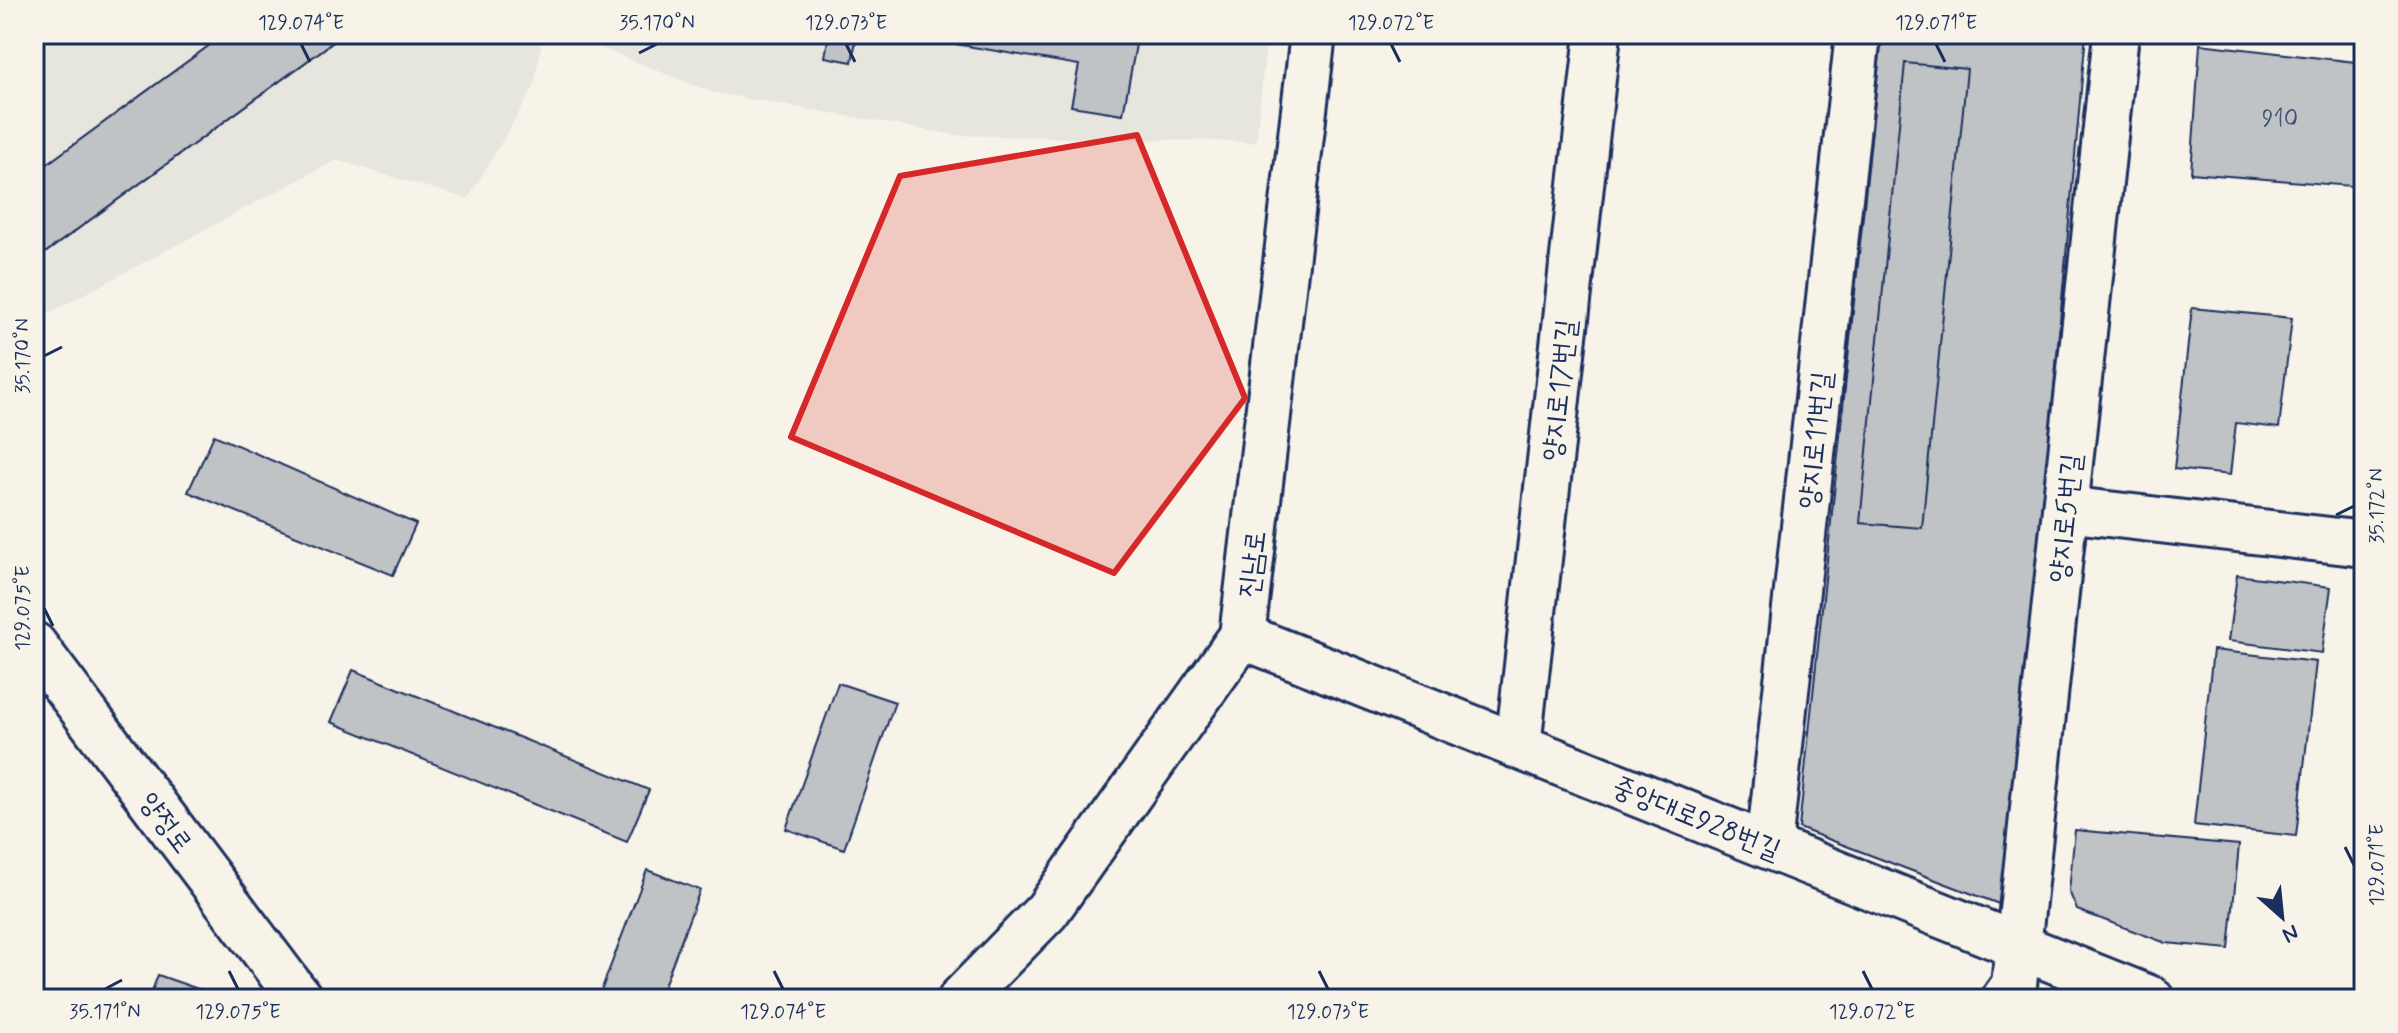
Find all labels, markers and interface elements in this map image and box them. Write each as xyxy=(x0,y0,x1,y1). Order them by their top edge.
text: 129.074°E xyxy=(258,10,344,37)
text: 35.170°N xyxy=(619,10,695,37)
text: 129.073°E xyxy=(805,10,887,37)
text: 129.072°E xyxy=(1348,10,1434,37)
text: 129.071°E xyxy=(1895,10,1977,37)
house number: 910 xyxy=(2262,104,2298,135)
text: 35.170°N xyxy=(10,318,37,394)
street label: 양지로17번길 xyxy=(1535,318,1586,463)
street label: 양지로11번길 xyxy=(1791,370,1842,511)
street label: 양지로5번길 xyxy=(2041,452,2092,585)
text: 35.172°N xyxy=(2364,468,2391,544)
street label: 진남로 xyxy=(1231,529,1276,600)
text: 129.075°E xyxy=(10,565,37,651)
street label: 중앙대로928번길 xyxy=(1606,769,1786,870)
street label: 양정로 xyxy=(130,785,200,862)
text: 129.071°E xyxy=(2364,824,2391,906)
north arrow xyxy=(2242,877,2322,957)
text: N xyxy=(2277,917,2303,949)
text: 35.171°N xyxy=(69,999,141,1026)
text: 129.075°E xyxy=(195,999,281,1026)
text: 129.074°E xyxy=(740,999,826,1026)
text: 129.073°E xyxy=(1287,999,1369,1026)
text: 129.072°E xyxy=(1829,999,1915,1026)

